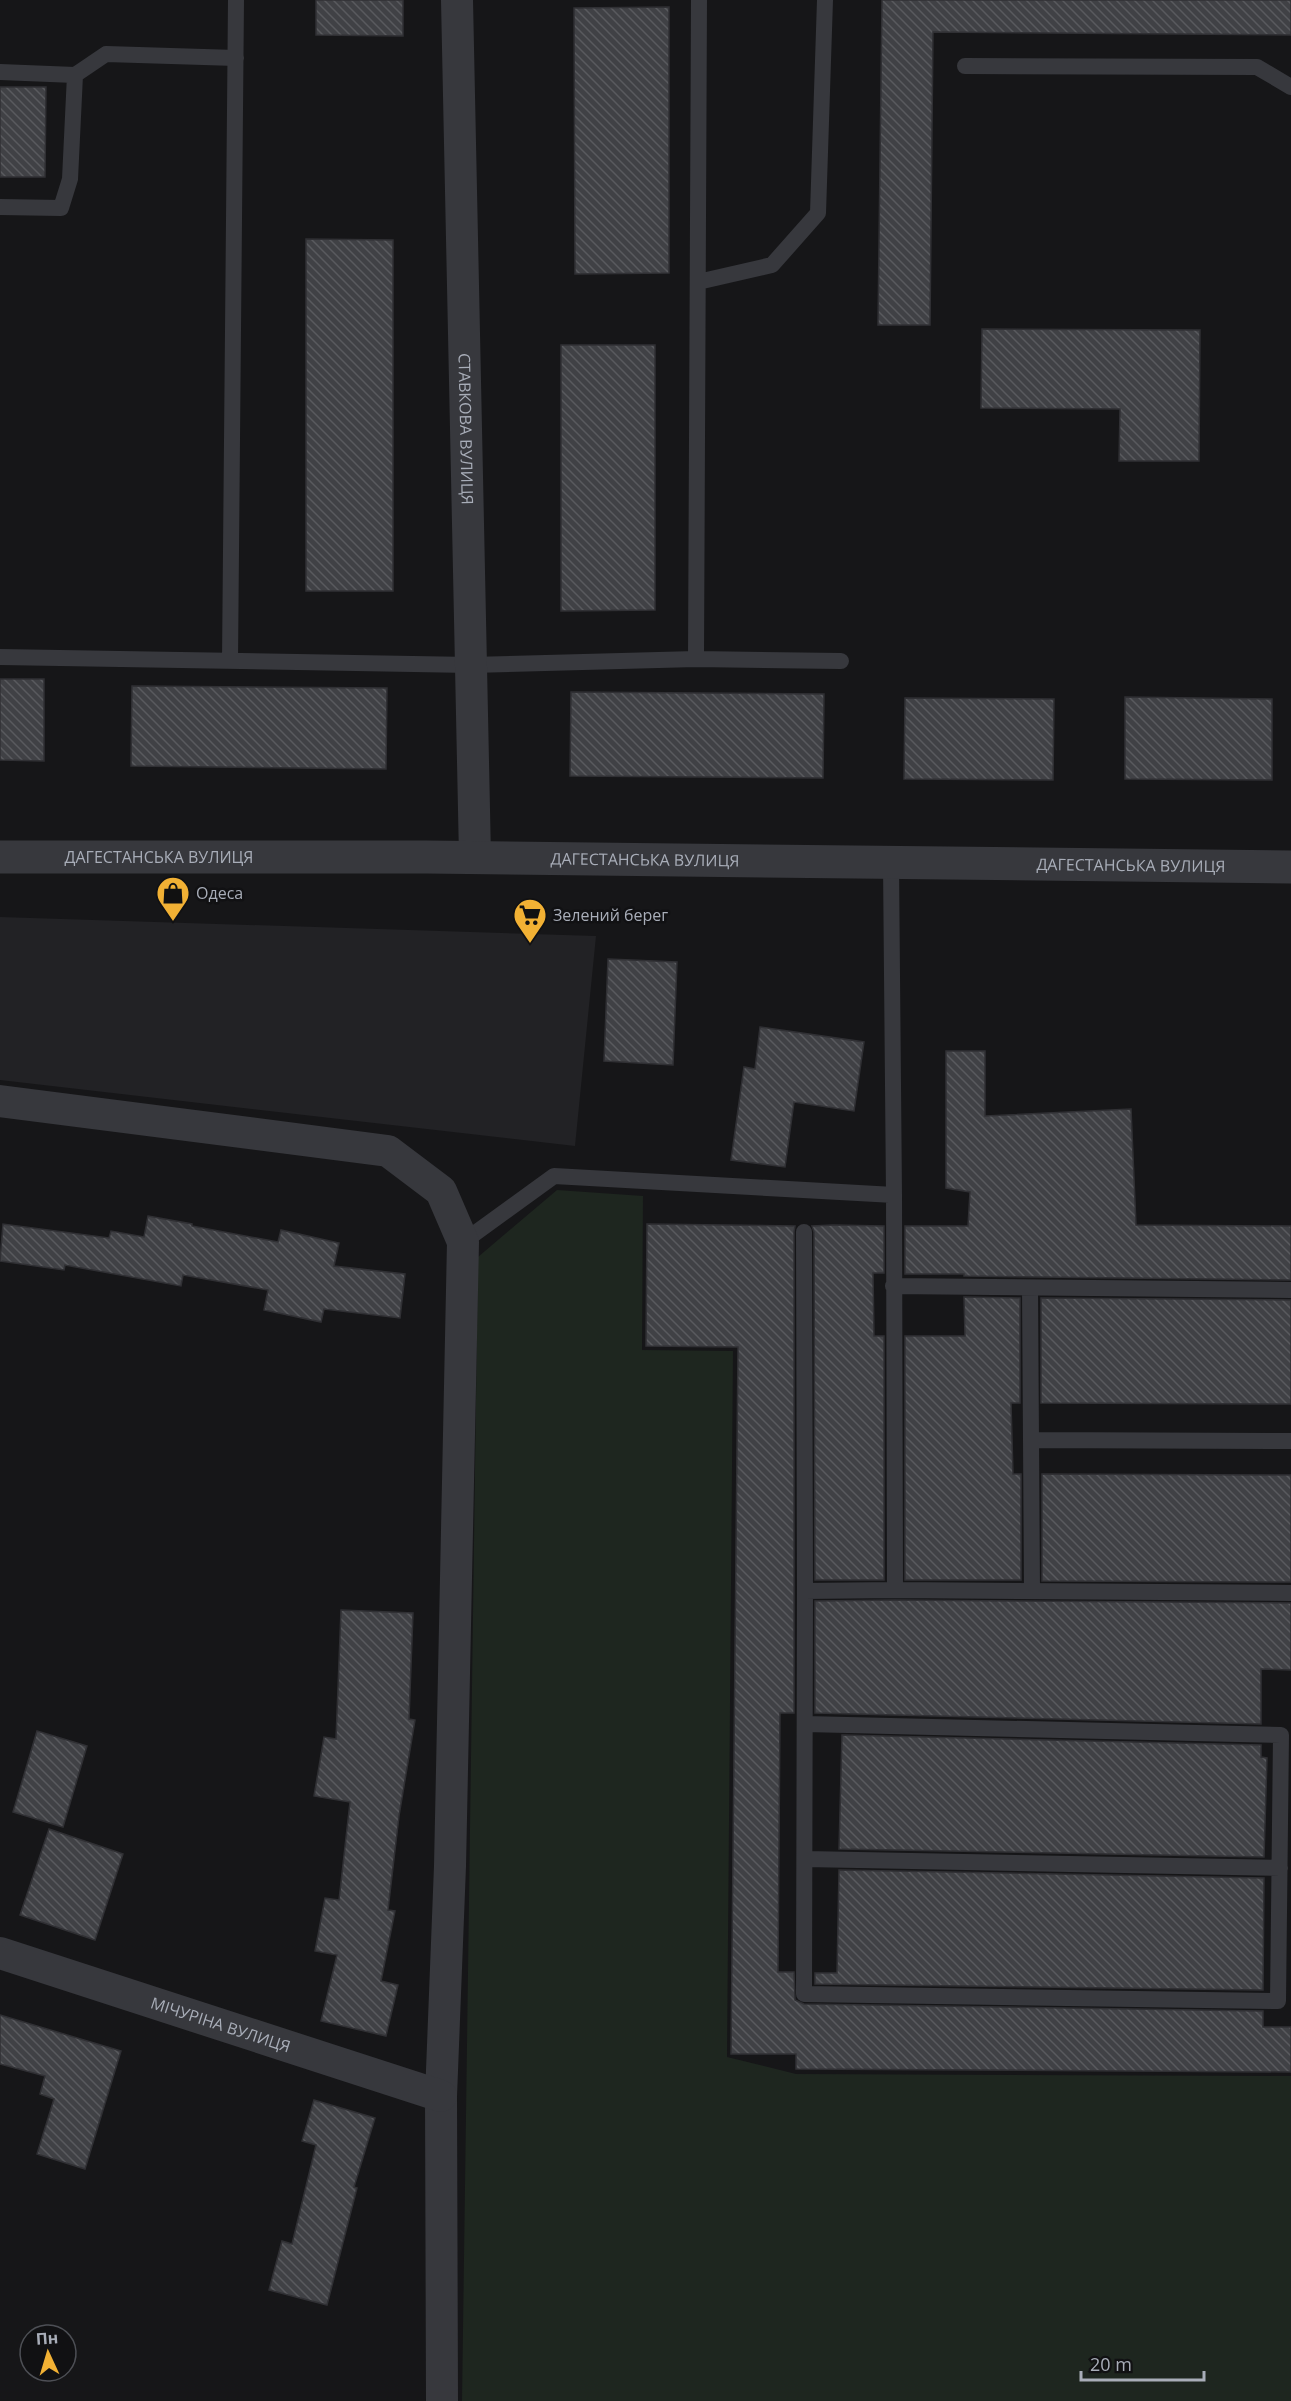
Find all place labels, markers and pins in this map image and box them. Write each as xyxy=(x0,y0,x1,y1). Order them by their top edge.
shop icon: Одеса xyxy=(155,875,191,922)
place label: Одеса xyxy=(196,882,243,904)
supermarket icon: Зелений берег xyxy=(512,897,548,944)
place label: Зелений берег xyxy=(553,904,668,926)

